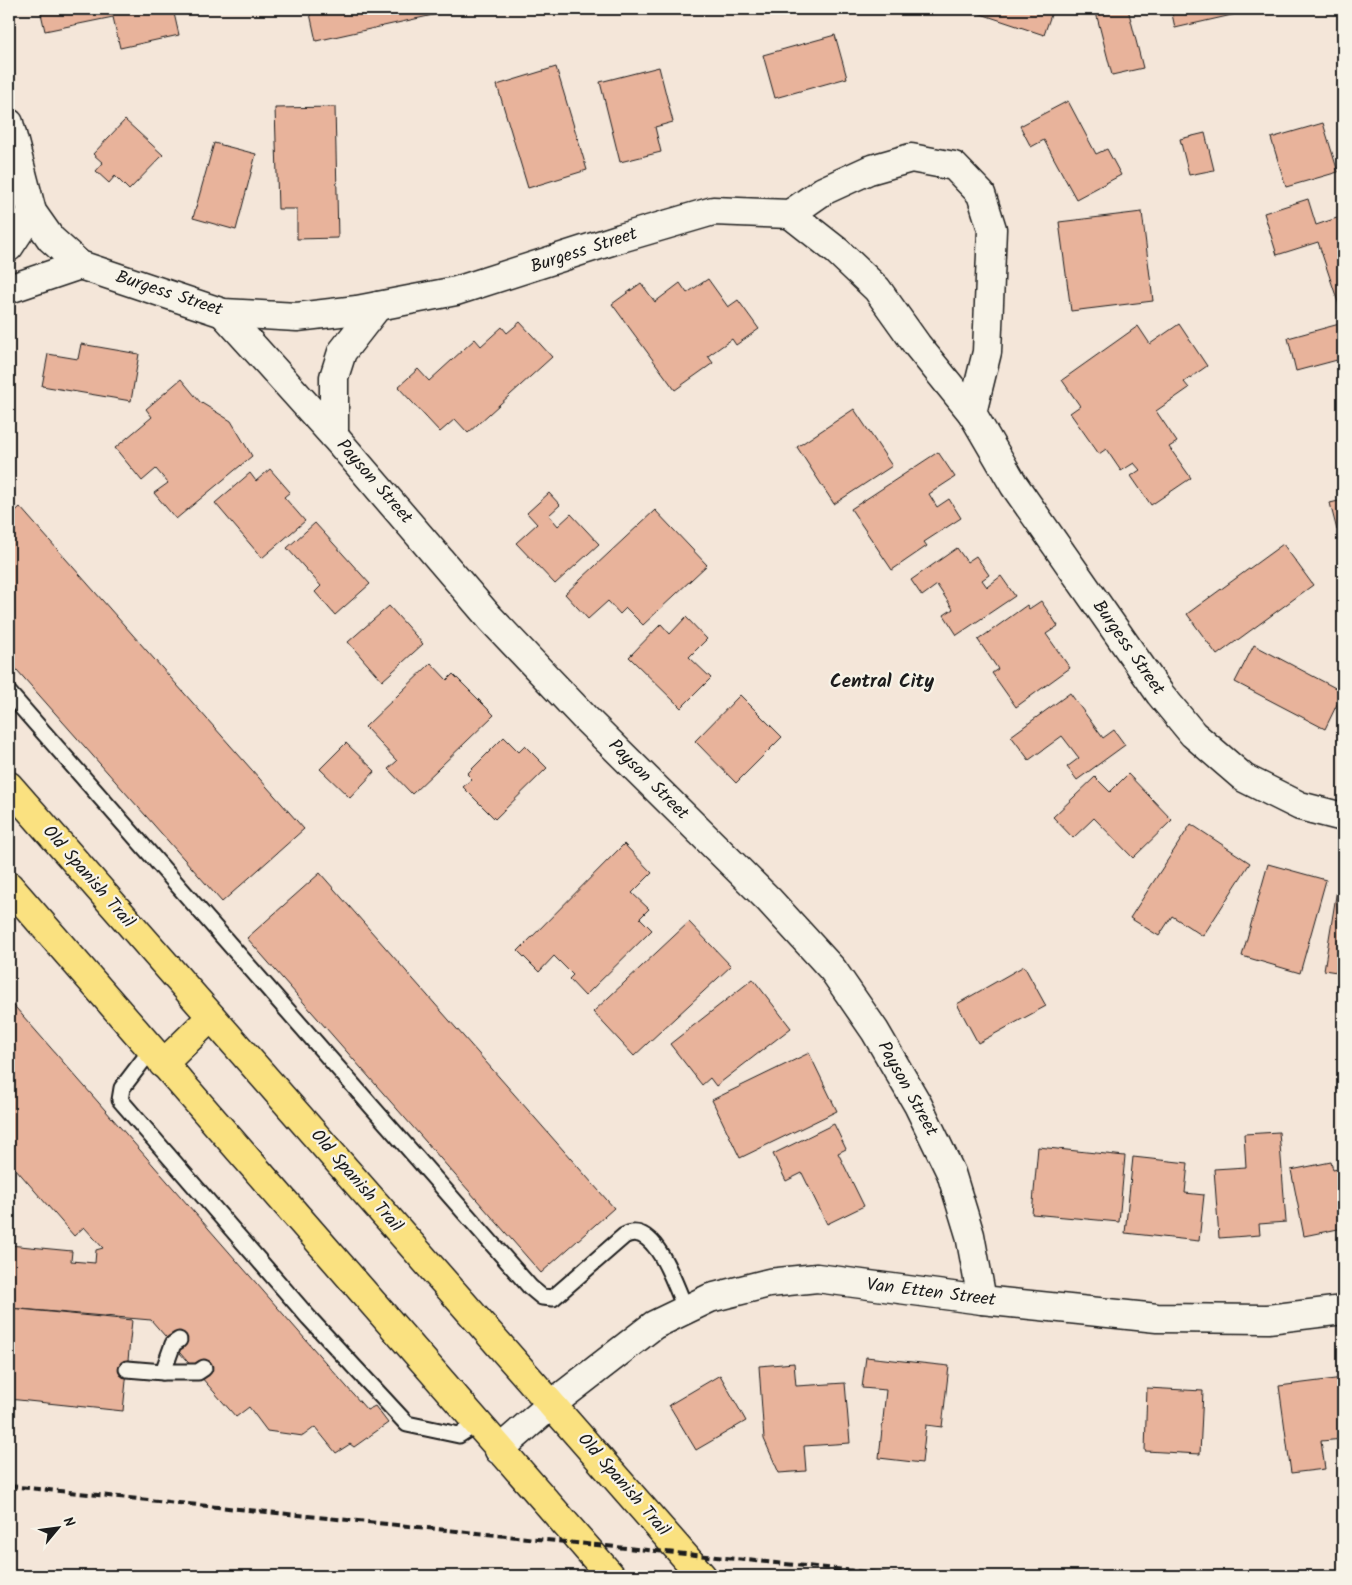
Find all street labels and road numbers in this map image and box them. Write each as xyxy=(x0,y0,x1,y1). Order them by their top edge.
street label: Burgess Street xyxy=(527,220,642,282)
street label: Burgess Street xyxy=(112,263,227,325)
street label: Payson Street xyxy=(329,433,420,532)
street label: Burgess Street xyxy=(1084,594,1172,703)
street label: Payson Street xyxy=(601,733,696,828)
street label: Old Spanish Trail xyxy=(35,819,142,936)
street label: Payson Street xyxy=(869,1036,946,1143)
street label: Old Spanish Trail xyxy=(303,1123,410,1240)
street label: Van Etten Street xyxy=(865,1271,998,1315)
street label: Old Spanish Trail xyxy=(570,1427,677,1544)

